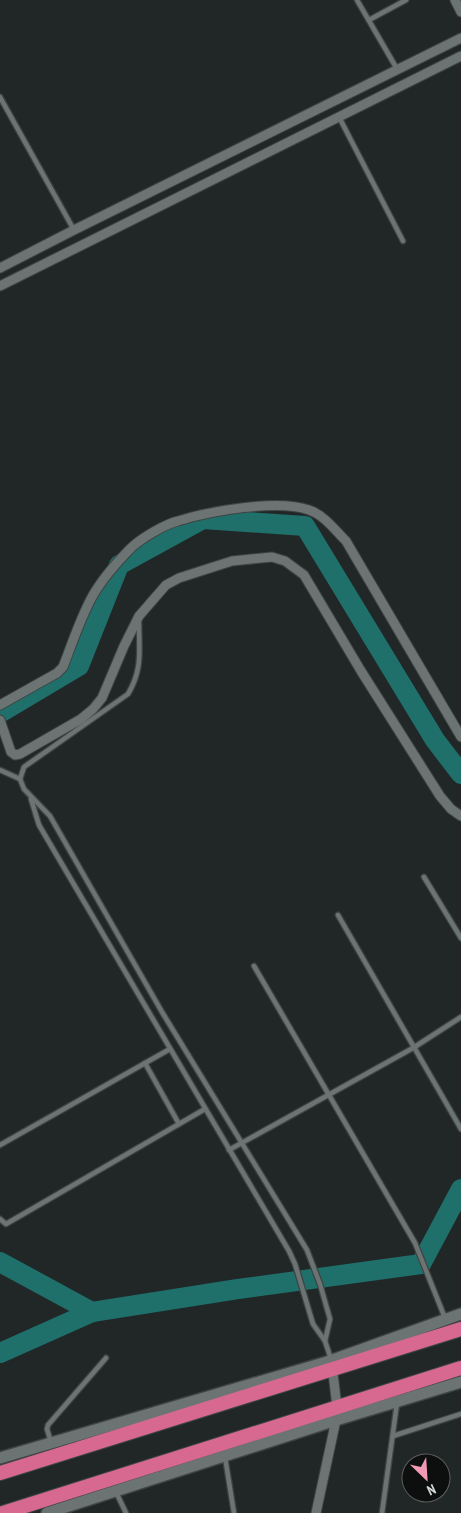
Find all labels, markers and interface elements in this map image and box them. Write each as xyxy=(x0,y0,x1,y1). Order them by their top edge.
north arrow xyxy=(401,1453,451,1503)
text: N xyxy=(424,1480,439,1500)

